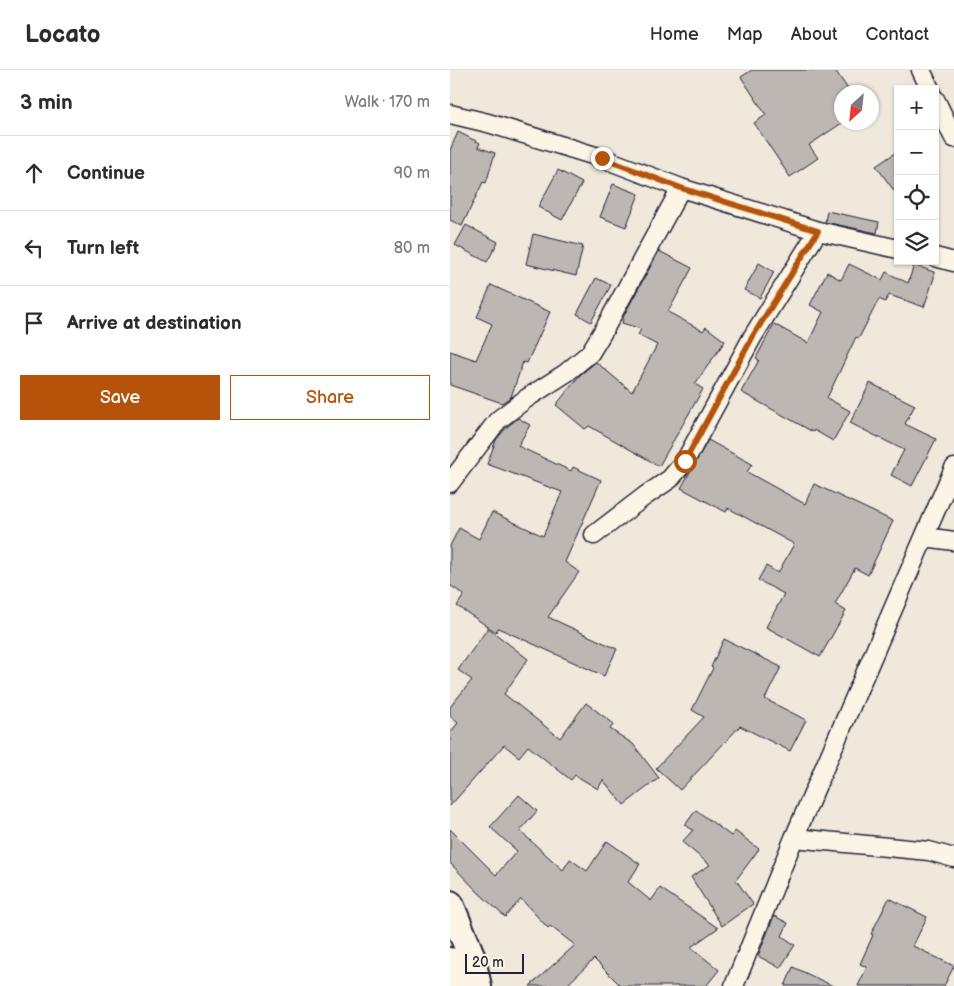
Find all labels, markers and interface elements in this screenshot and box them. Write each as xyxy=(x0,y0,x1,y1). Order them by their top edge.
text: Locato xyxy=(25,20,100,49)
text: Home xyxy=(650,24,699,45)
text: Map xyxy=(727,24,763,45)
text: About xyxy=(791,24,838,45)
text: Contact xyxy=(866,24,929,45)
north arrow xyxy=(834,85,879,130)
map controls xyxy=(894,85,939,265)
button: + xyxy=(894,85,939,130)
text: 3 min xyxy=(20,90,73,115)
text: Walk · 170 m xyxy=(344,93,430,112)
button: − xyxy=(894,130,939,175)
route end xyxy=(591,147,614,170)
icon: ahead xyxy=(20,159,48,187)
text: Continue xyxy=(67,162,145,185)
text: 90 m xyxy=(394,164,430,183)
button: locate xyxy=(894,175,939,220)
button: layers xyxy=(894,220,939,265)
icon: left xyxy=(20,234,48,262)
text: Turn left xyxy=(67,237,139,260)
text: 80 m xyxy=(394,239,430,258)
icon: arrive xyxy=(20,309,48,337)
text: Arrive at destination xyxy=(67,312,242,335)
button: Save xyxy=(20,375,220,420)
button: Share xyxy=(230,375,430,420)
route start xyxy=(674,450,697,473)
scale bar xyxy=(465,951,524,974)
text: 20 m xyxy=(472,954,504,971)

